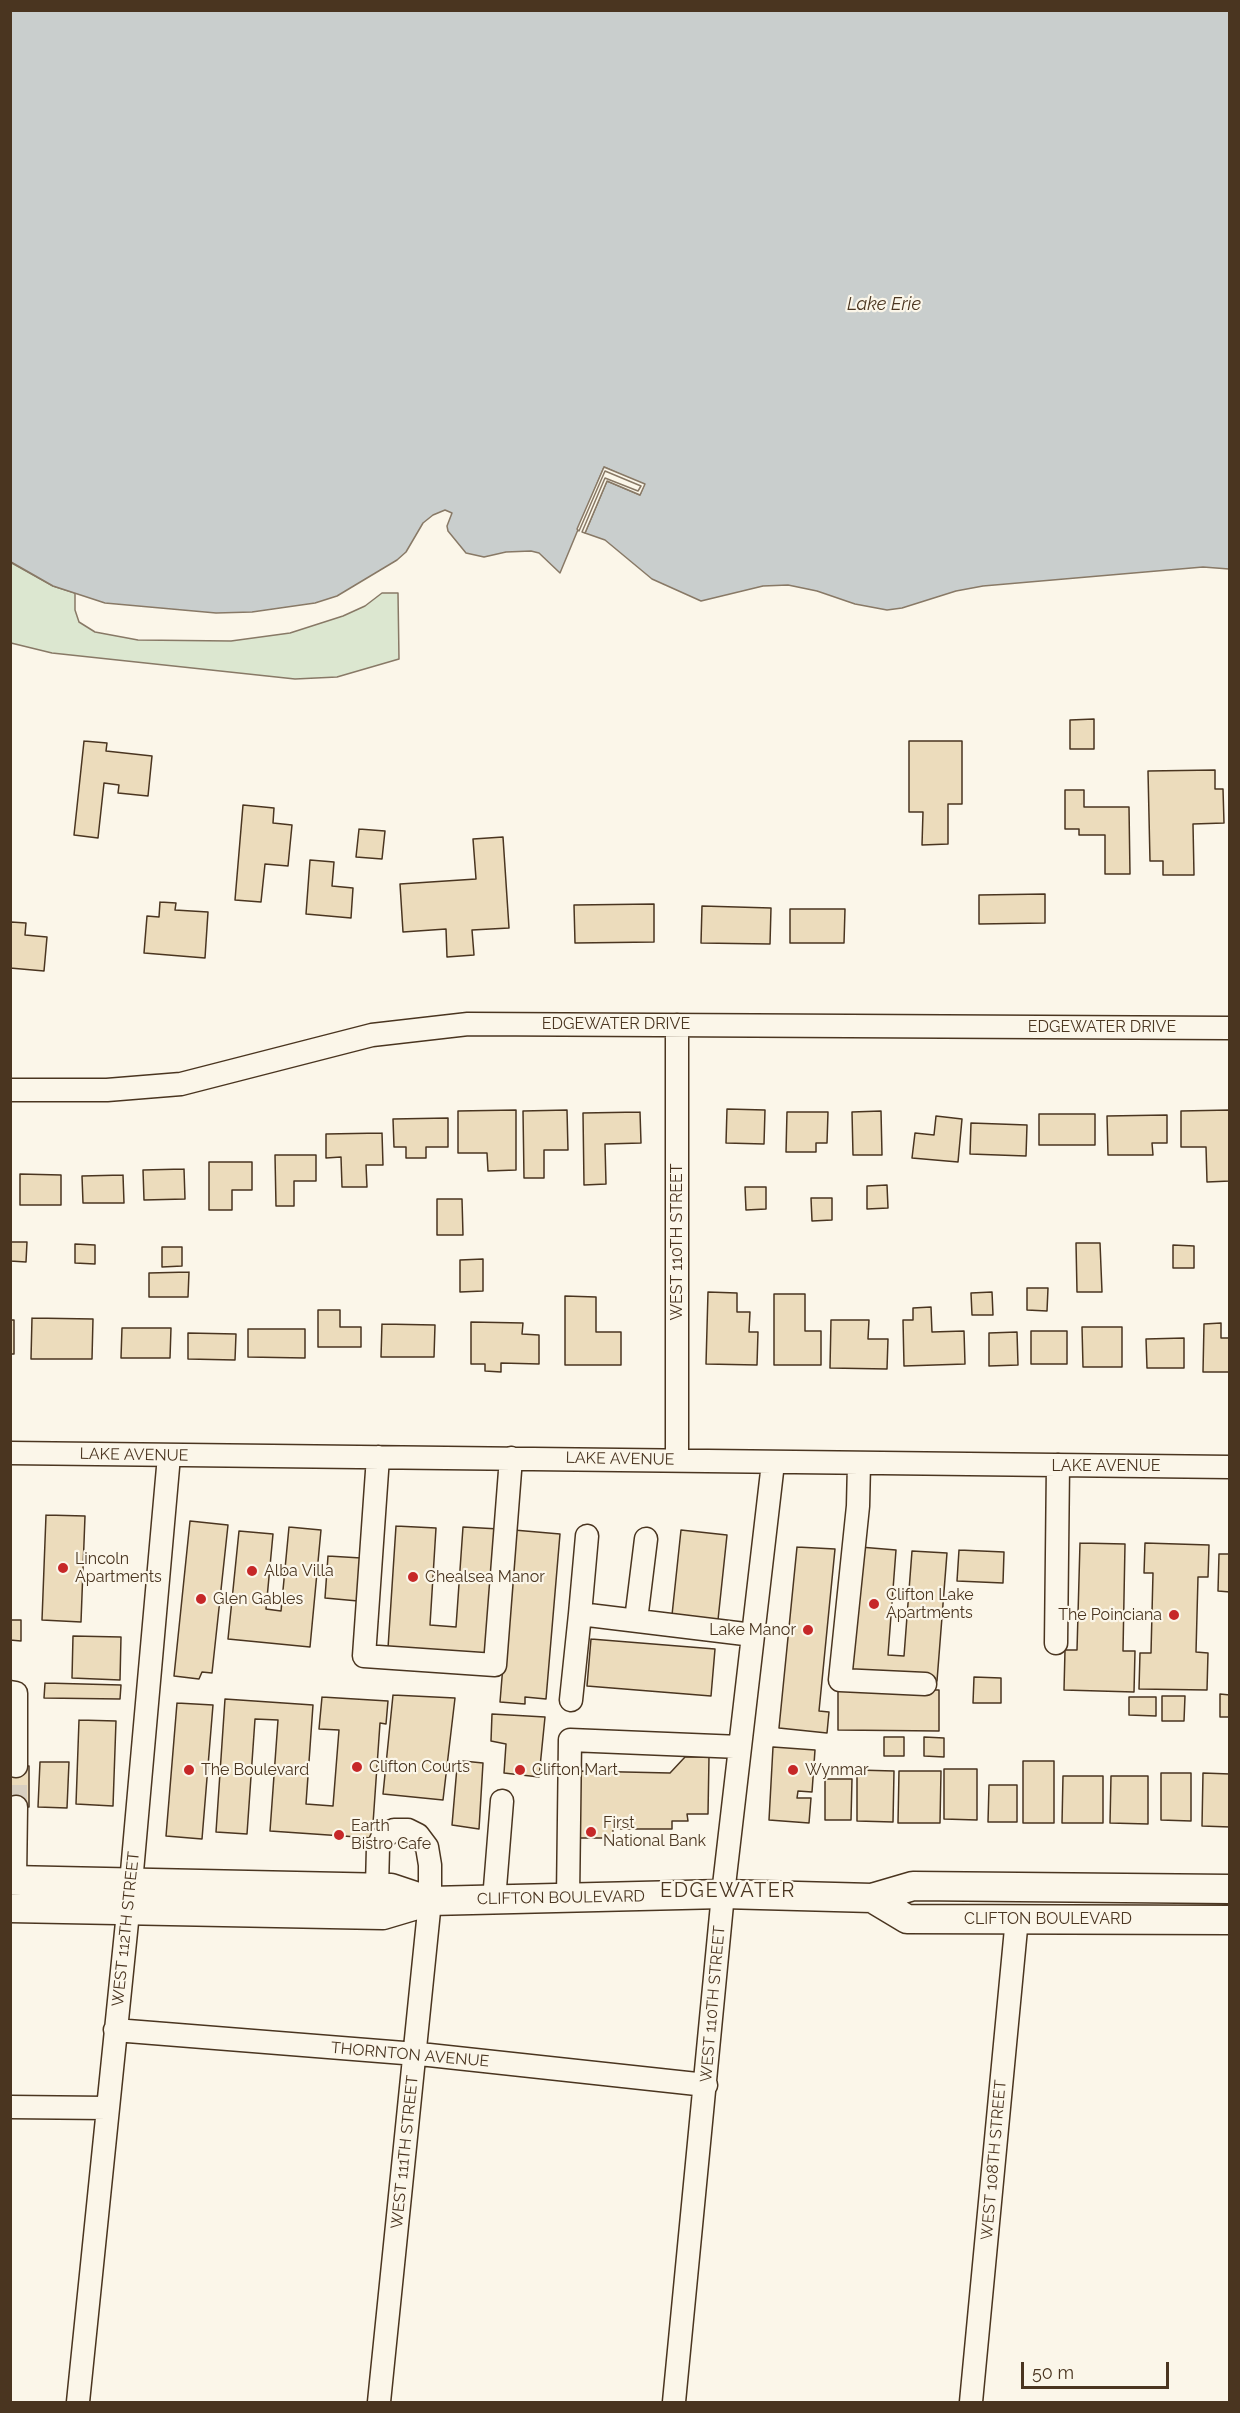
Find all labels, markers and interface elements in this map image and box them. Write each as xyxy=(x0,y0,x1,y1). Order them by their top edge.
water label: Lake Erie xyxy=(847,294,921,316)
street label: EDGEWATER DRIVE xyxy=(542,1014,690,1034)
street label: EDGEWATER DRIVE xyxy=(1028,1017,1176,1037)
street label: WEST 110TH STREET xyxy=(667,1163,687,1321)
street label: LAKE AVENUE xyxy=(79,1444,189,1466)
street label: LAKE AVENUE xyxy=(565,1448,675,1470)
street label: LAKE AVENUE xyxy=(1052,1456,1160,1476)
place label: Lincoln Apartments xyxy=(75,1549,162,1587)
marker: Lincoln Apartments xyxy=(56,1561,70,1575)
place label: Alba Villa xyxy=(264,1561,334,1581)
marker: Alba Villa xyxy=(245,1564,259,1578)
place label: Chealsea Manor xyxy=(425,1567,545,1587)
marker: Chealsea Manor xyxy=(406,1570,420,1584)
place label: Clifton Lake Apartments xyxy=(886,1585,974,1623)
place label: Glen Gables xyxy=(213,1589,303,1609)
marker: Glen Gables xyxy=(194,1592,208,1606)
marker: Clifton Lake Apartments xyxy=(867,1597,881,1611)
place label: The Poinciana xyxy=(1058,1605,1162,1625)
marker: The Poinciana xyxy=(1167,1608,1181,1622)
place label: Lake Manor xyxy=(709,1620,796,1640)
marker: Lake Manor xyxy=(801,1623,815,1637)
place label: Clifton Courts xyxy=(369,1757,470,1777)
place label: The Boulevard xyxy=(201,1760,309,1780)
marker: Clifton Courts xyxy=(350,1760,364,1774)
place label: Clifton Mart xyxy=(532,1760,618,1780)
place label: Wynmar xyxy=(805,1760,869,1780)
marker: The Boulevard xyxy=(182,1763,196,1777)
marker: Clifton Mart xyxy=(513,1763,527,1777)
marker: Wynmar xyxy=(786,1763,800,1777)
place label: First National Bank xyxy=(603,1813,706,1851)
place label: Earth Bistro Cafe xyxy=(351,1816,431,1854)
marker: First National Bank xyxy=(584,1825,598,1839)
marker: Earth Bistro Cafe xyxy=(332,1828,346,1842)
street label: WEST 112TH STREET xyxy=(108,1851,144,2007)
district label: EDGEWATER xyxy=(660,1879,796,1903)
street label: CLIFTON BOULEVARD xyxy=(477,1887,645,1909)
street label: CLIFTON BOULEVARD xyxy=(964,1909,1132,1929)
street label: WEST 110TH STREET xyxy=(697,1925,729,2083)
street label: THORNTON AVENUE xyxy=(330,2039,490,2071)
street label: WEST 111TH STREET xyxy=(387,2074,423,2230)
street label: WEST 108TH STREET xyxy=(977,2079,1011,2241)
scale bar xyxy=(1024,2350,1172,2388)
text: 50 m xyxy=(1032,2362,1074,2383)

